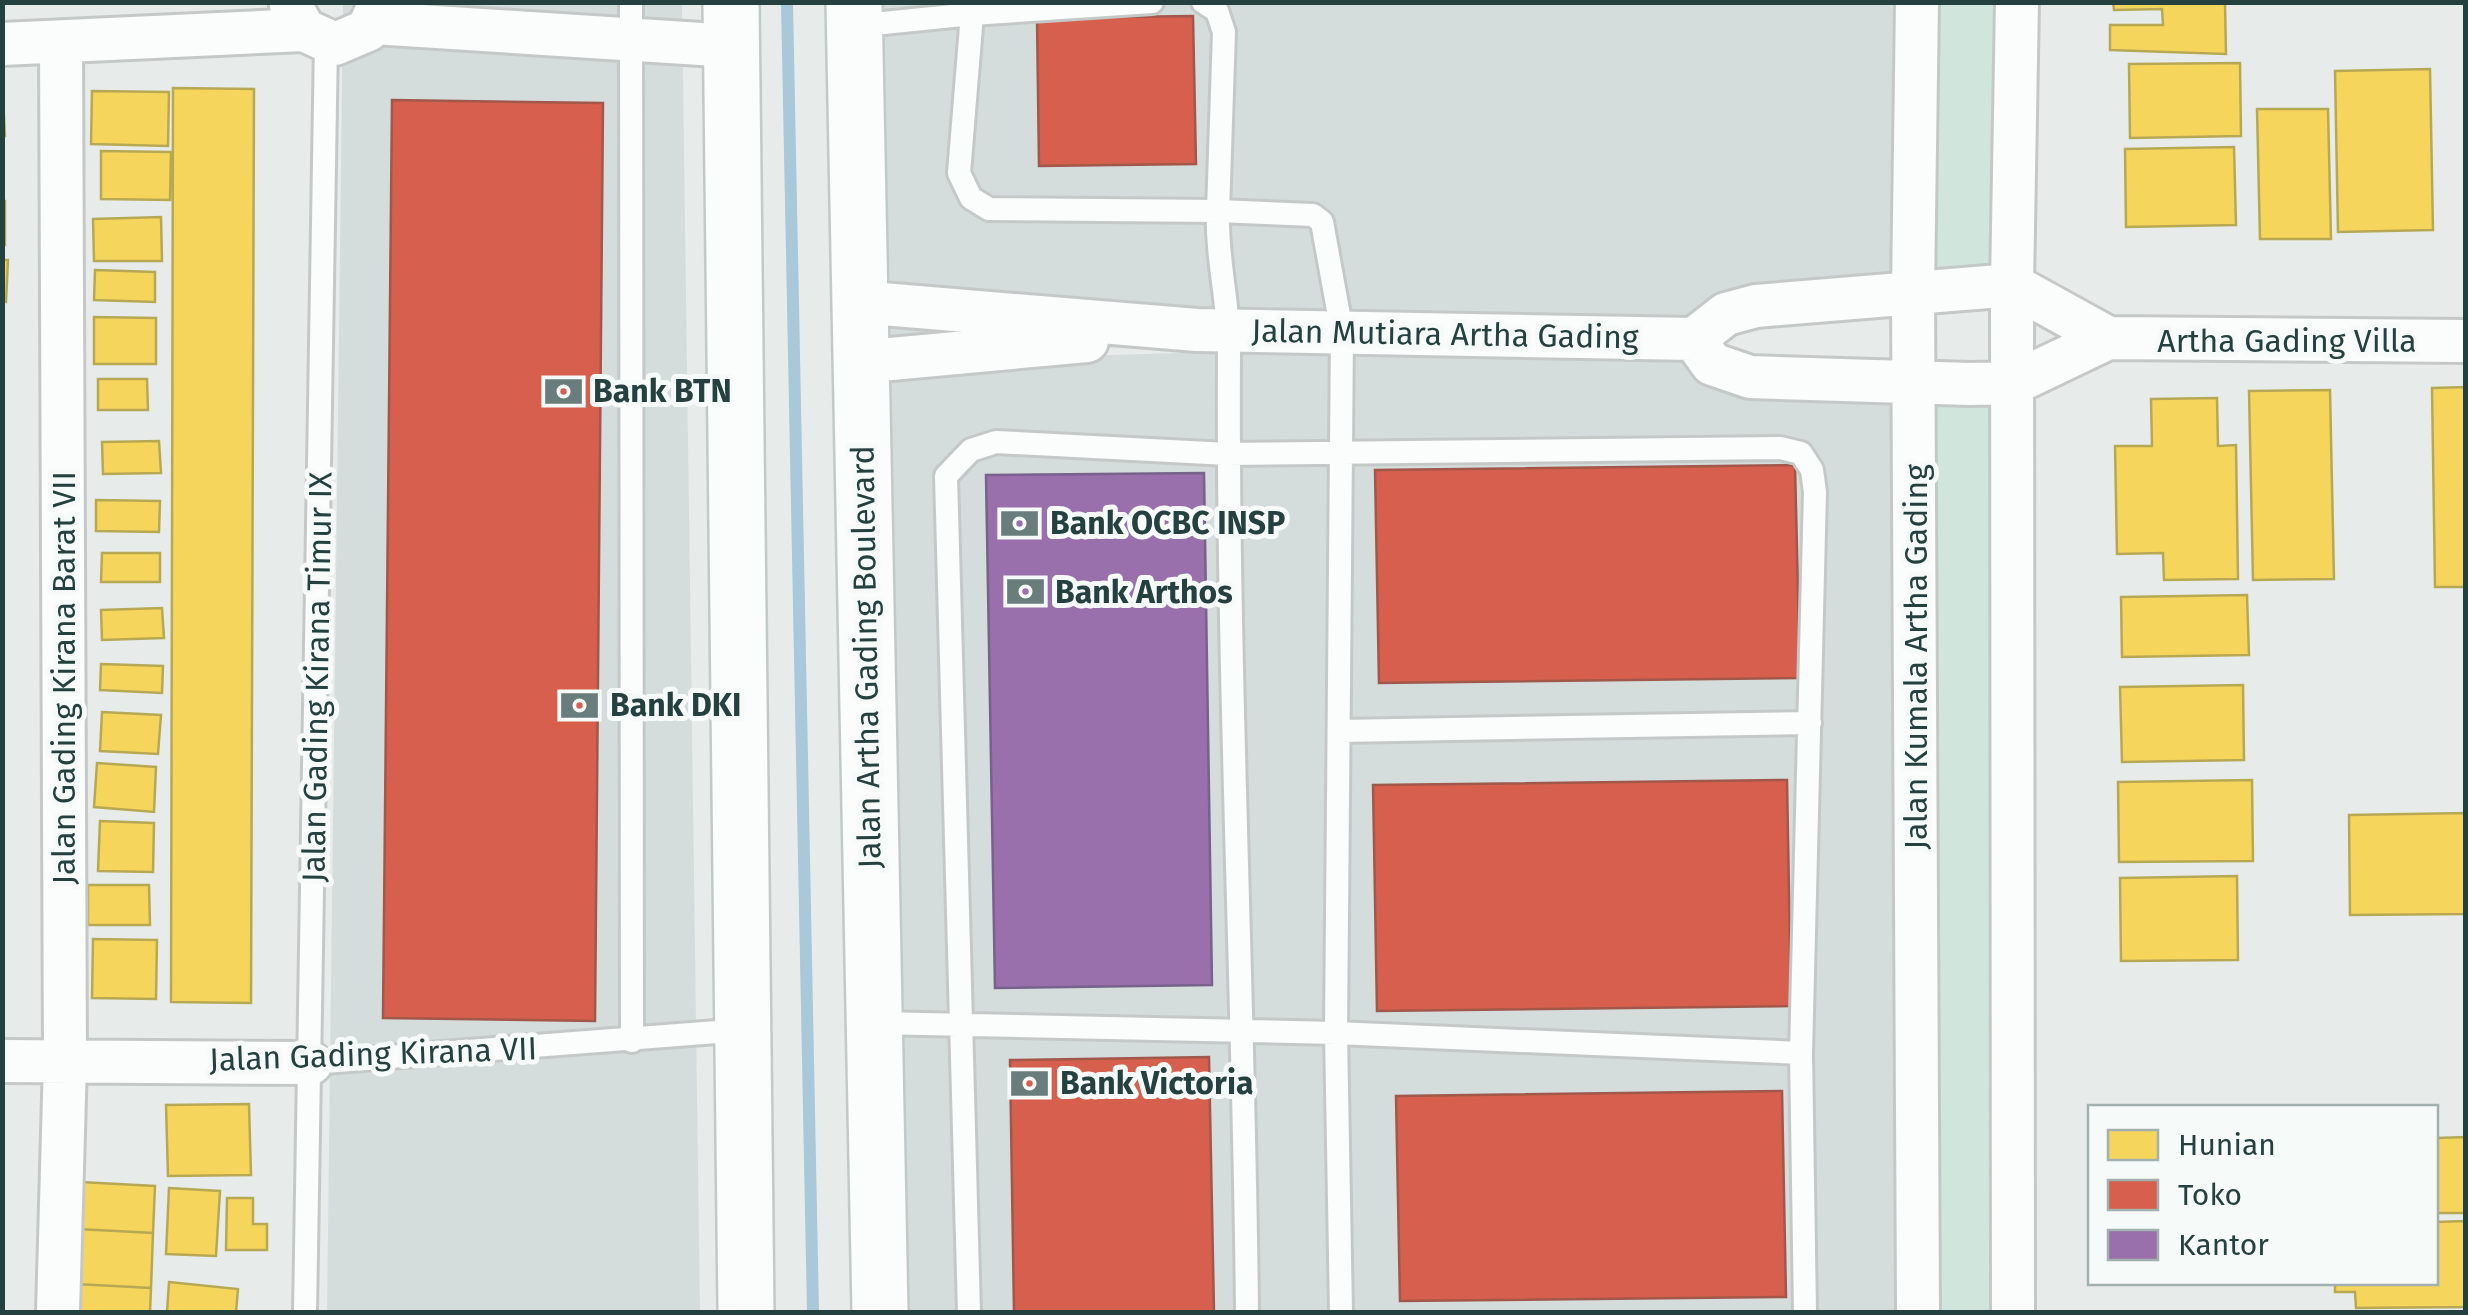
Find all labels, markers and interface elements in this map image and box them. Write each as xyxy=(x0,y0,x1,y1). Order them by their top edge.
street label: Jalan Mutiara Artha Gading xyxy=(1251,312,1639,356)
street label: Artha Gading Villa xyxy=(2157,322,2417,360)
bank icon: Bank BTN xyxy=(542,370,584,412)
place label: Bank BTN xyxy=(593,372,732,410)
street label: Jalan Artha Gading Boulevard xyxy=(843,445,889,869)
street label: Jalan Kumala Artha Gading xyxy=(1897,464,1935,850)
street label: Jalan Gading Kirana Barat VII xyxy=(45,471,83,885)
street label: Jalan Gading Kirana Timur IX xyxy=(294,471,340,883)
bank icon: Bank OCBC INSP xyxy=(999,502,1041,544)
place label: Bank OCBC INSP xyxy=(1050,504,1285,542)
bank icon: Bank Arthos xyxy=(1004,571,1046,613)
place label: Bank Arthos xyxy=(1055,573,1233,611)
bank icon: Bank DKI xyxy=(559,684,601,726)
place label: Bank DKI xyxy=(610,686,741,724)
street label: Jalan Gading Kirana VII xyxy=(208,1029,538,1079)
bank icon: Bank Victoria xyxy=(1009,1062,1051,1104)
place label: Bank Victoria xyxy=(1060,1064,1253,1102)
legend xyxy=(2088,1105,2438,1285)
text: Hunian xyxy=(2178,1127,2276,1163)
text: Toko xyxy=(2178,1177,2242,1213)
text: Kantor xyxy=(2178,1227,2269,1263)

